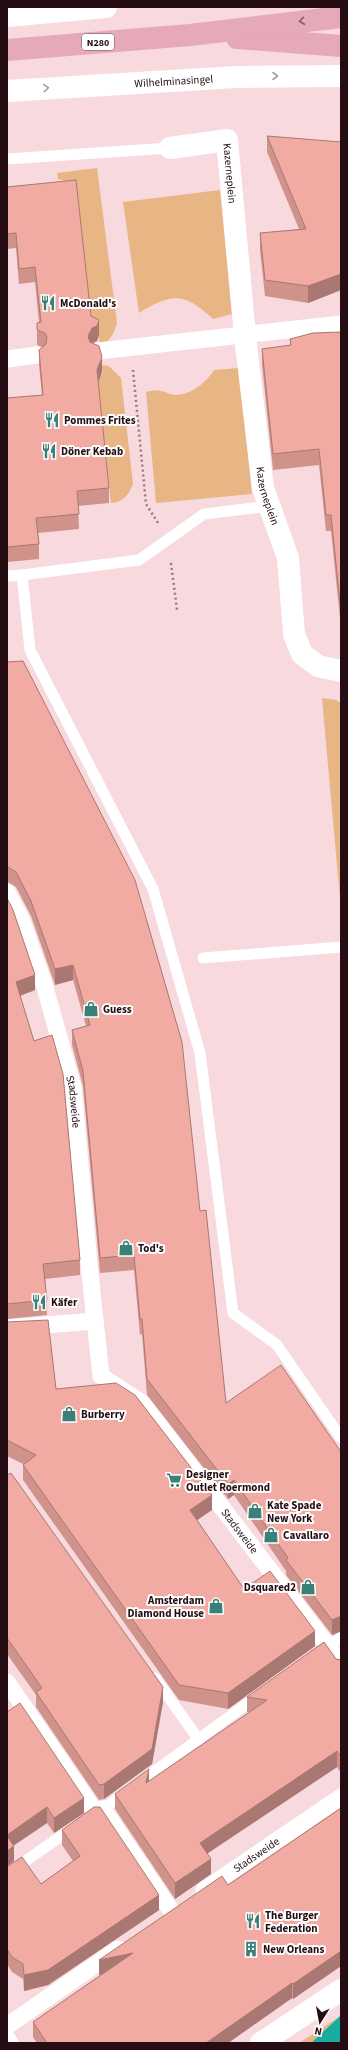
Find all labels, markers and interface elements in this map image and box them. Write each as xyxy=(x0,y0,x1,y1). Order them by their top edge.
one-way arrow xyxy=(299,16,305,25)
road number: N280 xyxy=(82,34,114,50)
street label: Wilhelminasingel xyxy=(134,71,214,91)
one-way arrow xyxy=(272,72,278,80)
one-way arrow xyxy=(43,84,49,93)
street label: Kazerneplein xyxy=(219,143,240,204)
restaurant icon: McDonald's xyxy=(39,294,57,312)
place label: McDonald's xyxy=(60,296,116,311)
restaurant icon: Pommes Frites xyxy=(43,411,61,429)
place label: Pommes Frites xyxy=(64,413,136,428)
restaurant icon: Döner Kebab xyxy=(40,442,58,460)
place label: Döner Kebab xyxy=(61,444,123,459)
street label: Kazerneplein xyxy=(253,466,283,527)
shop icon: Guess xyxy=(82,1000,100,1018)
place label: Guess xyxy=(103,1002,132,1017)
street label: Stadsweide xyxy=(62,1074,84,1129)
shop icon: Tod's xyxy=(117,1239,135,1257)
place label: Tod's xyxy=(138,1241,164,1256)
restaurant icon: Käfer xyxy=(30,1293,48,1311)
place label: Käfer xyxy=(51,1295,78,1310)
shop icon: Burberry xyxy=(60,1405,78,1423)
place label: Burberry xyxy=(81,1407,125,1422)
place label: Designer Outlet Roermond xyxy=(186,1467,270,1495)
supermarket icon: Designer Outlet Roermond xyxy=(165,1471,183,1489)
place label: Kate Spade New York xyxy=(267,1498,322,1526)
shop icon: Kate Spade New York xyxy=(246,1502,264,1520)
street label: Stadsweide xyxy=(217,1506,262,1557)
shop icon: Cavallaro xyxy=(262,1526,280,1544)
place label: Cavallaro xyxy=(283,1528,329,1543)
shop icon: Dsquared2 xyxy=(299,1578,317,1596)
place label: Dsquared2 xyxy=(244,1580,296,1595)
place label: Amsterdam Diamond House xyxy=(128,1593,204,1621)
shop icon: Amsterdam Diamond House xyxy=(207,1597,225,1615)
street label: Stadsweide xyxy=(230,1834,283,1876)
place label: The Burger Federation xyxy=(265,1908,319,1936)
restaurant icon: The Burger Federation xyxy=(244,1912,262,1930)
building icon: New Orleans xyxy=(242,1940,260,1958)
place label: New Orleans xyxy=(263,1942,324,1957)
north arrow xyxy=(300,2002,340,2042)
text: N xyxy=(313,2023,323,2039)

